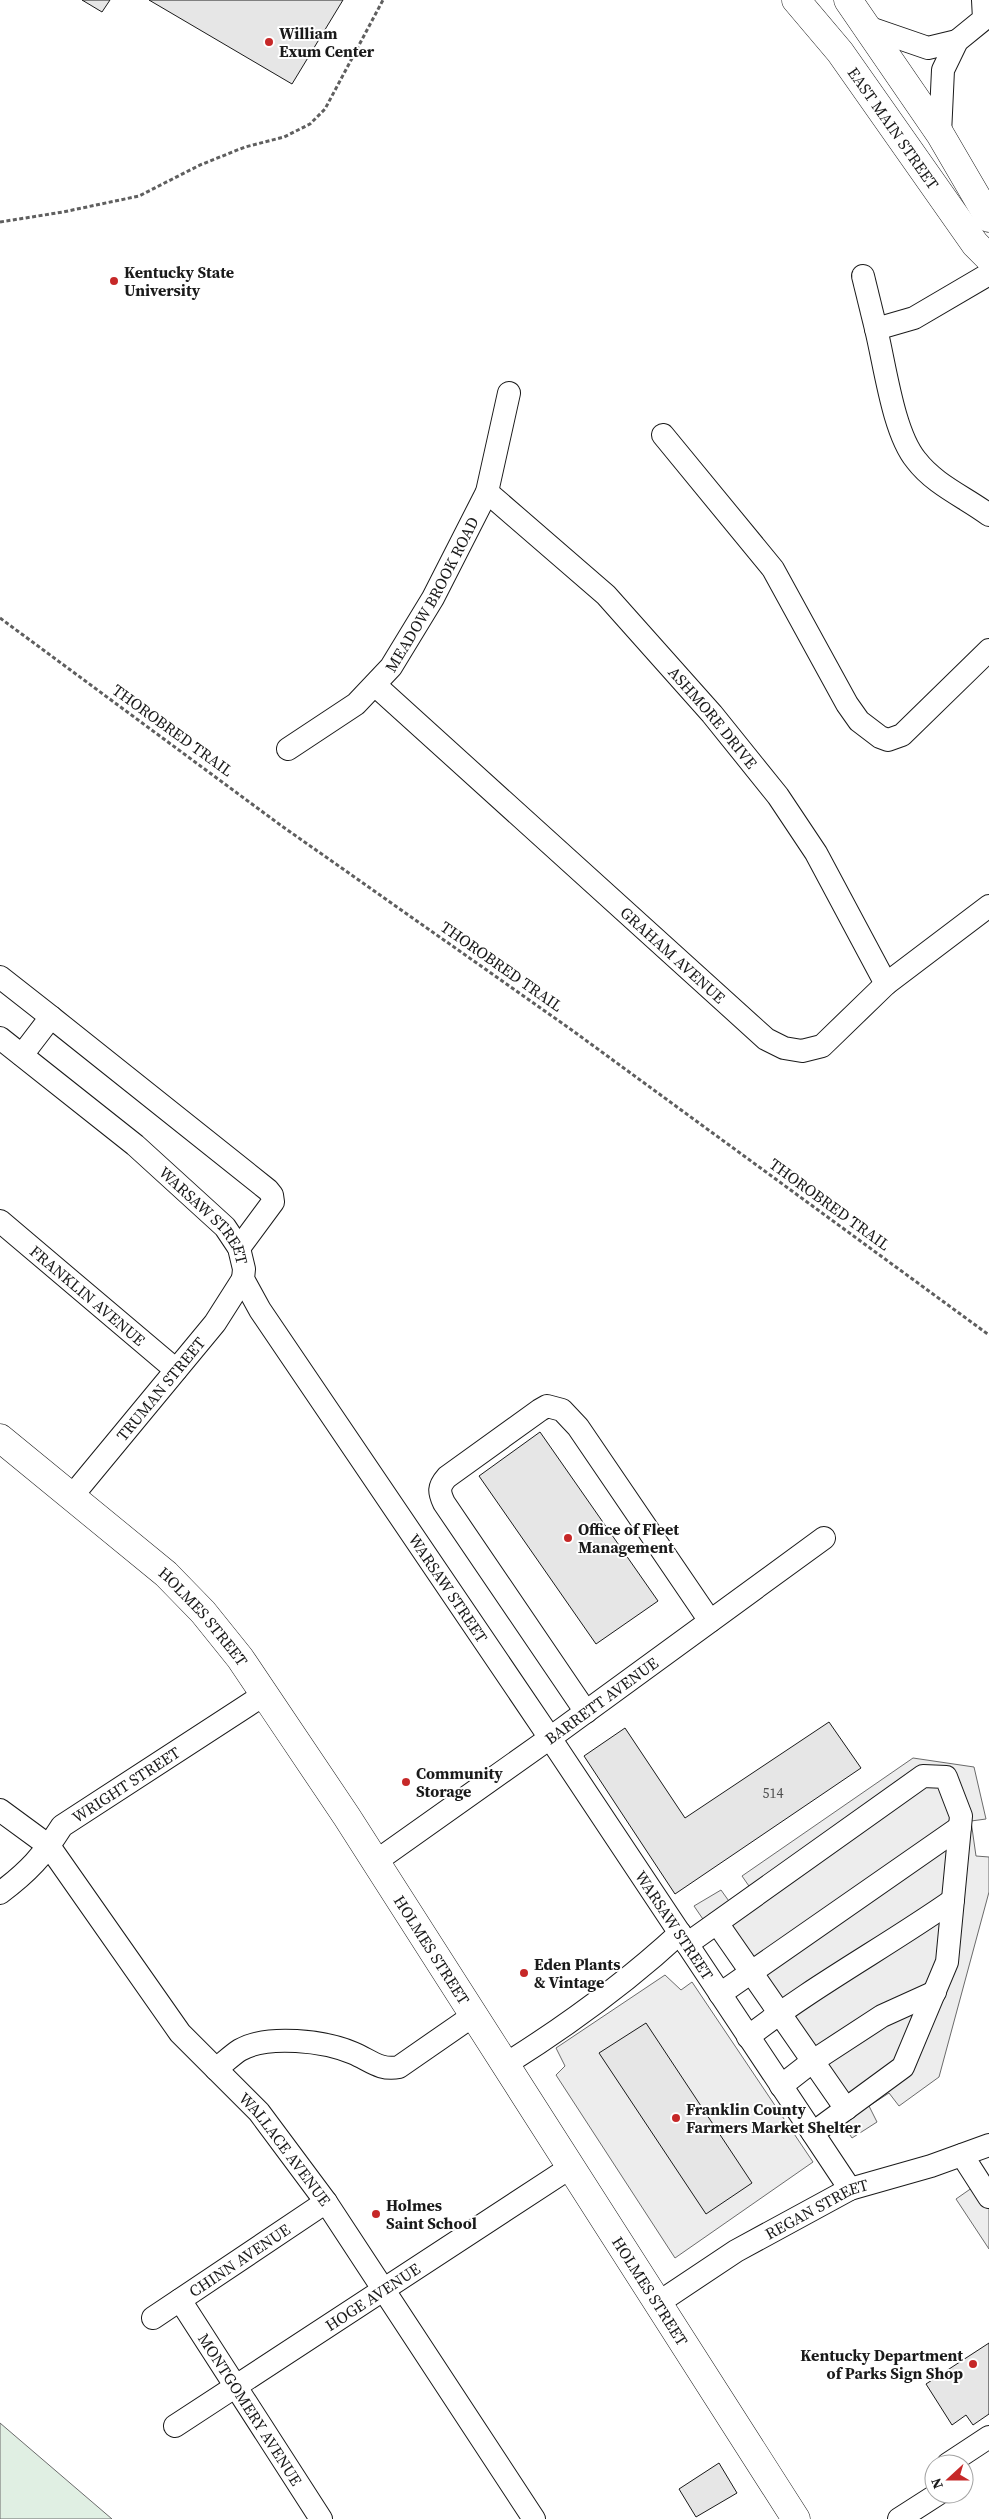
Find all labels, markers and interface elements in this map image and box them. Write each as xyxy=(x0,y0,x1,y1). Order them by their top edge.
place label: William Exum Center xyxy=(279,22,375,62)
marker: William Exum Center xyxy=(263,36,275,48)
street label: EAST MAIN STREET xyxy=(843,62,944,194)
place label: Kentucky State University xyxy=(124,261,234,301)
marker: Kentucky State University xyxy=(108,275,120,287)
street label: MEADOW BROOK ROAD xyxy=(380,513,484,676)
street label: ASHMORE DRIVE xyxy=(663,661,763,773)
street label: THOROBRED TRAIL xyxy=(108,679,238,781)
street label: GRAHAM AVENUE xyxy=(616,901,731,1008)
street label: THOROBRED TRAIL xyxy=(436,916,568,1016)
street label: THOROBRED TRAIL xyxy=(765,1153,895,1255)
street label: WARSAW STREET xyxy=(154,1161,254,1267)
street label: FRANKLIN AVENUE xyxy=(25,1240,150,1351)
street label: TRUMAN STREET xyxy=(111,1332,210,1445)
place label: Office of Fleet Management xyxy=(578,1518,679,1558)
street label: WARSAW STREET xyxy=(404,1529,493,1647)
marker: Office of Fleet Management xyxy=(562,1532,574,1544)
street label: HOLMES STREET xyxy=(154,1561,253,1670)
street label: BARRETT AVENUE xyxy=(540,1652,663,1749)
street label: WRIGHT STREET xyxy=(67,1741,184,1828)
place label: Community Storage xyxy=(416,1762,503,1802)
marker: Community Storage xyxy=(400,1776,412,1788)
house number: 514 xyxy=(763,1783,784,1803)
street label: WARSAW STREET xyxy=(630,1866,719,1984)
street label: HOLMES STREET xyxy=(389,1891,475,2009)
place label: Eden Plants & Vintage xyxy=(534,1953,620,1993)
marker: Eden Plants & Vintage xyxy=(518,1967,530,1979)
street label: WALLACE AVENUE xyxy=(234,2087,336,2210)
place label: Franklin County Farmers Market Shelter xyxy=(686,2098,861,2138)
marker: Franklin County Farmers Market Shelter xyxy=(670,2112,682,2124)
street label: REGAN STREET xyxy=(761,2173,871,2244)
place label: Holmes Saint School xyxy=(386,2194,477,2234)
marker: Holmes Saint School xyxy=(370,2208,382,2220)
street label: CHINN AVENUE xyxy=(184,2218,295,2302)
street label: HOLMES STREET xyxy=(607,2232,693,2350)
street label: HOGE AVENUE xyxy=(321,2257,425,2336)
street label: MONTGOMERY AVENUE xyxy=(193,2329,308,2490)
place label: Kentucky Department of Parks Sign Shop xyxy=(800,2344,963,2384)
marker: Kentucky Department of Parks Sign Shop xyxy=(967,2358,979,2370)
north arrow xyxy=(924,2454,974,2504)
text: N xyxy=(926,2475,948,2492)

